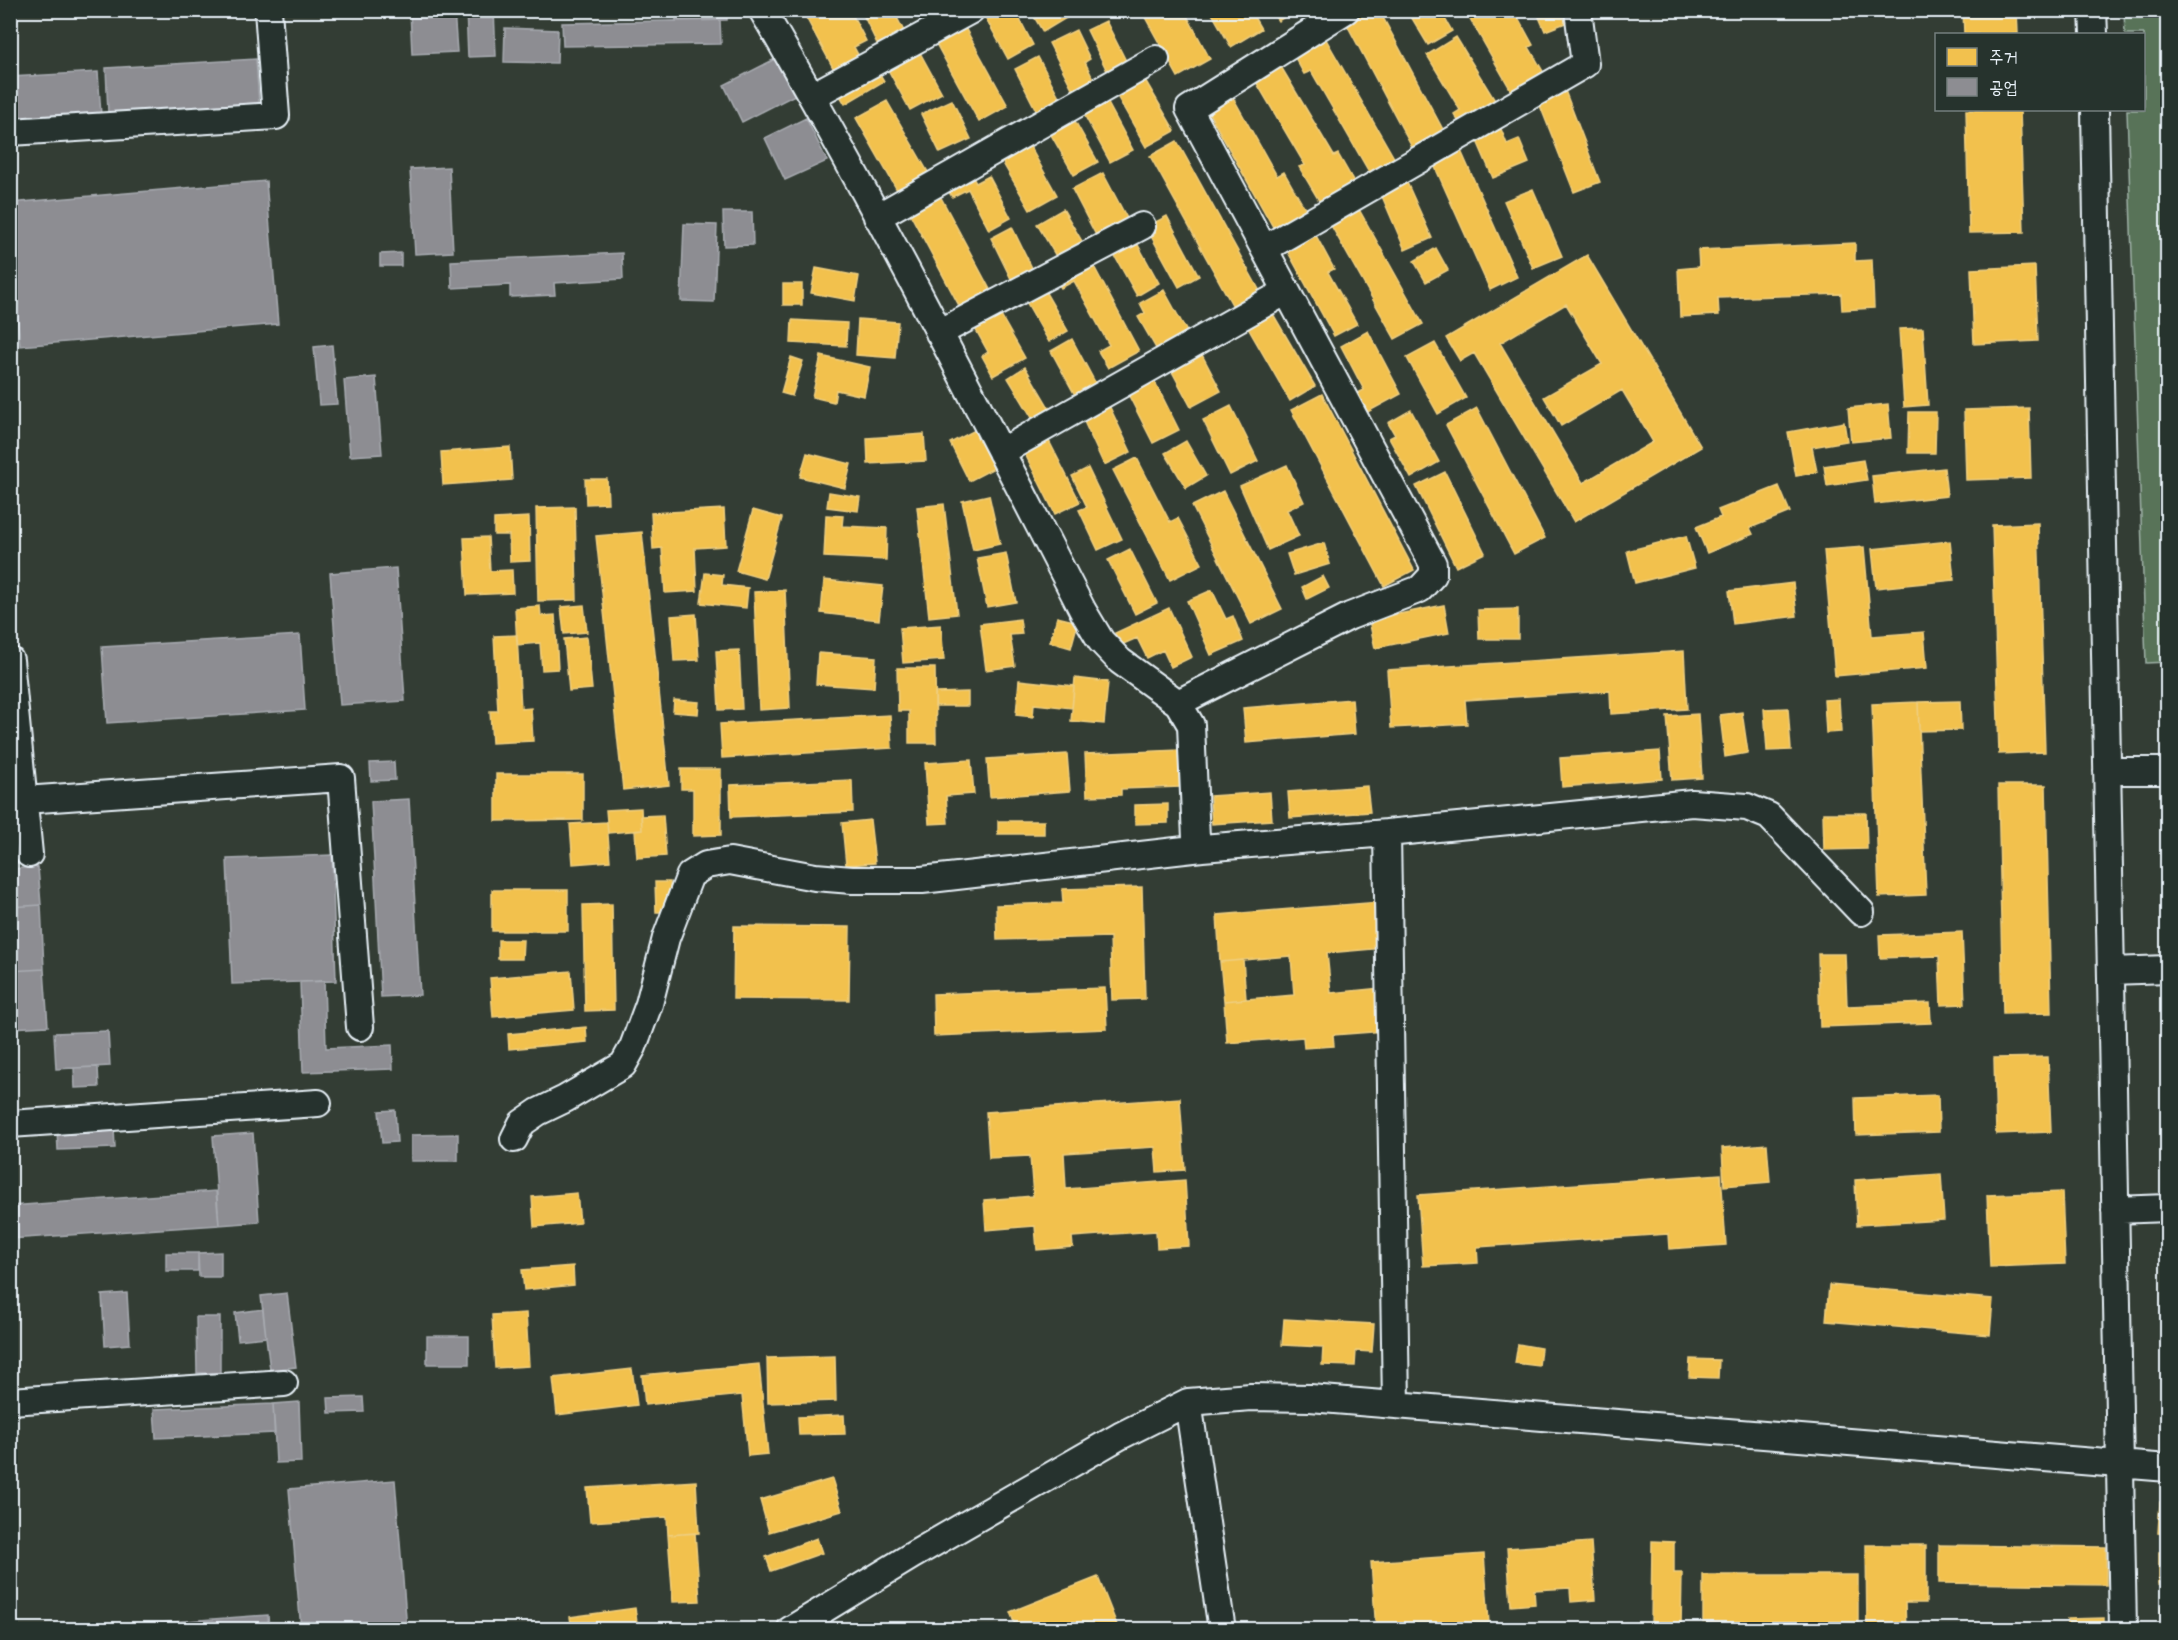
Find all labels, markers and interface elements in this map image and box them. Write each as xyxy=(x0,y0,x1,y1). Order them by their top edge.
legend xyxy=(1935,33,2145,111)
text: 주거 xyxy=(1989,46,2018,68)
text: 공업 xyxy=(1989,76,2018,98)

